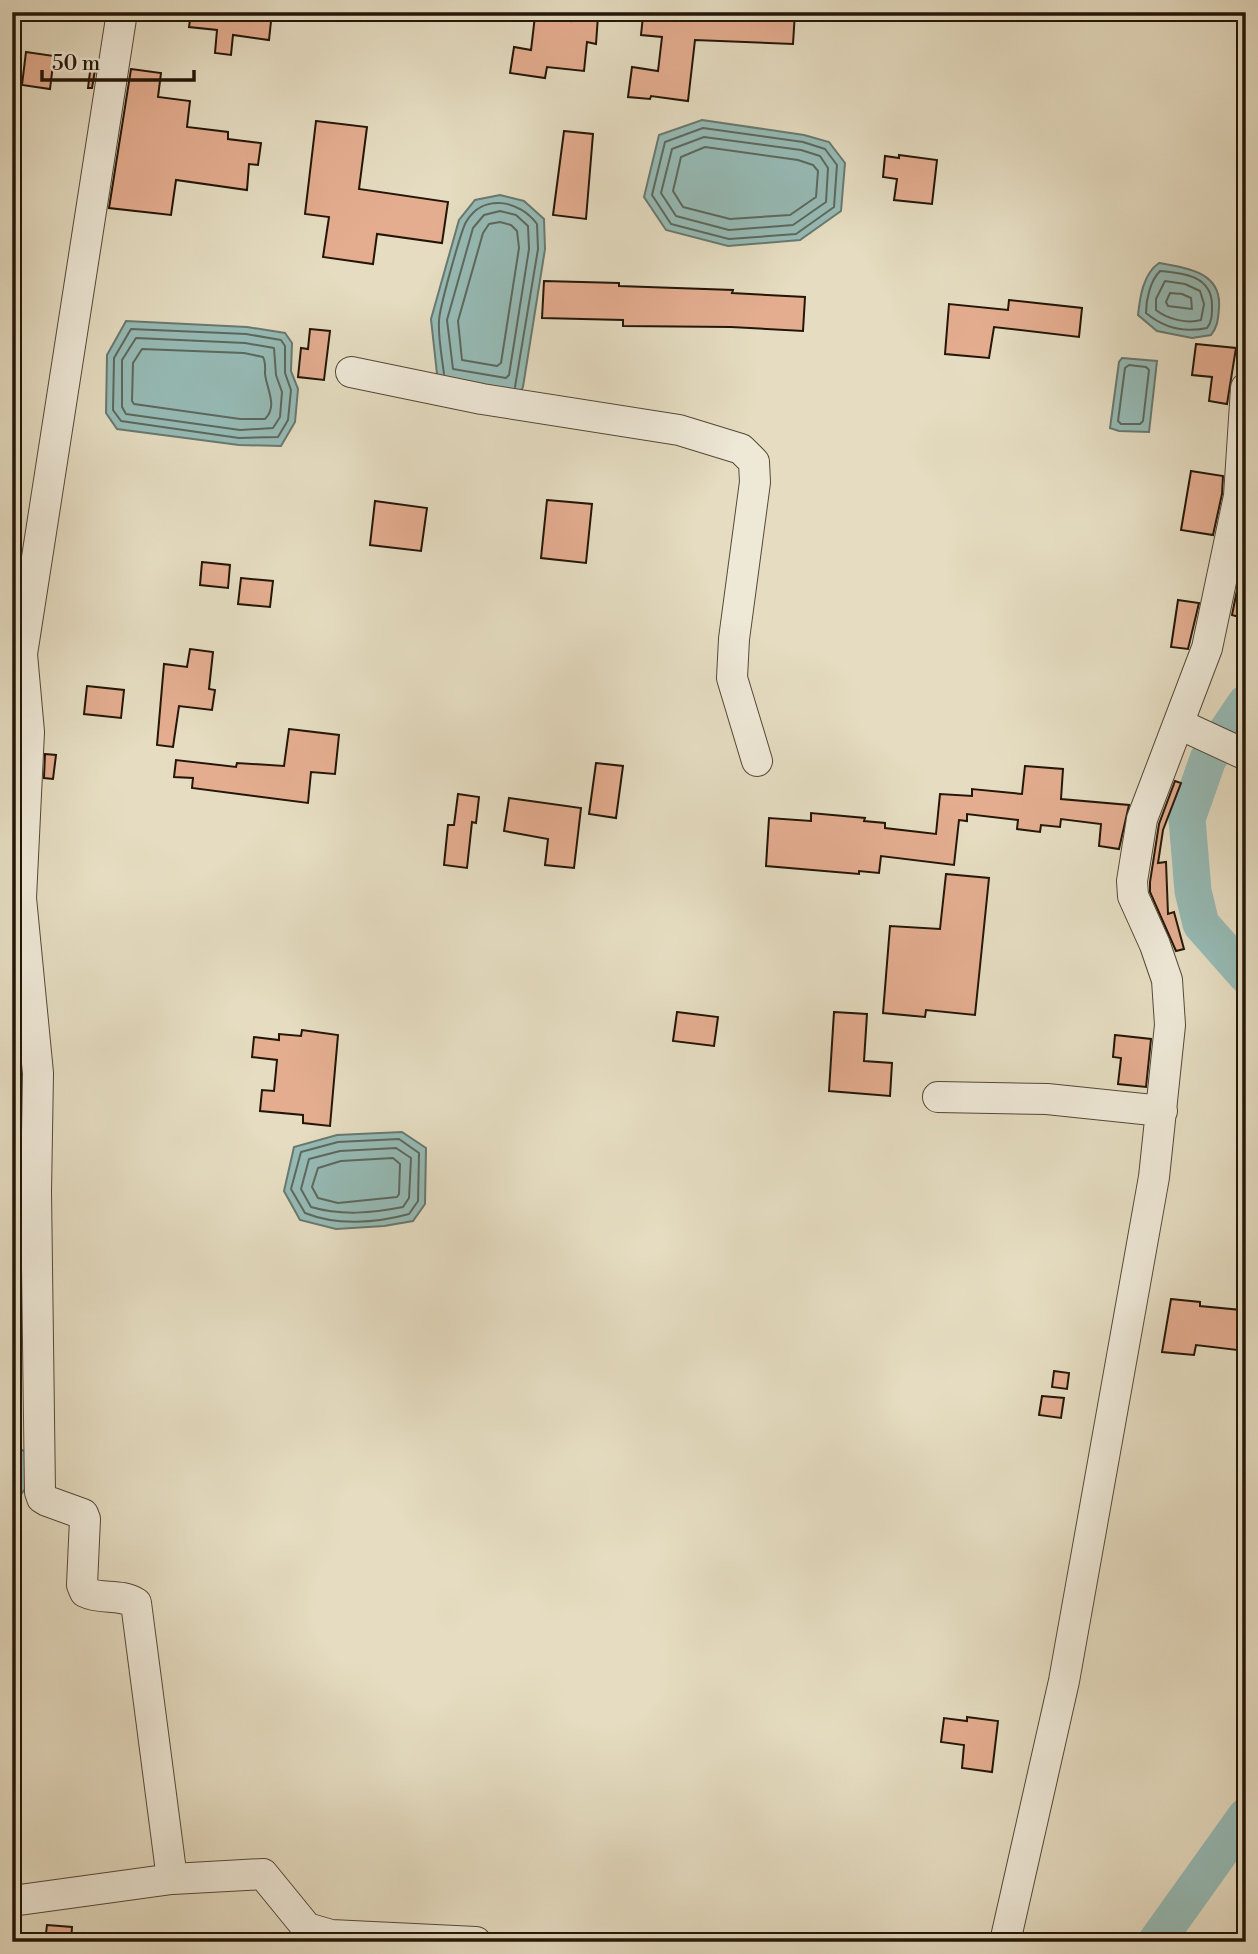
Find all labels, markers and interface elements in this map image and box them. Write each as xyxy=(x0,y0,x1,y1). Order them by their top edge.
scale bar xyxy=(42,38,194,82)
text: 50 m xyxy=(52,51,100,77)

